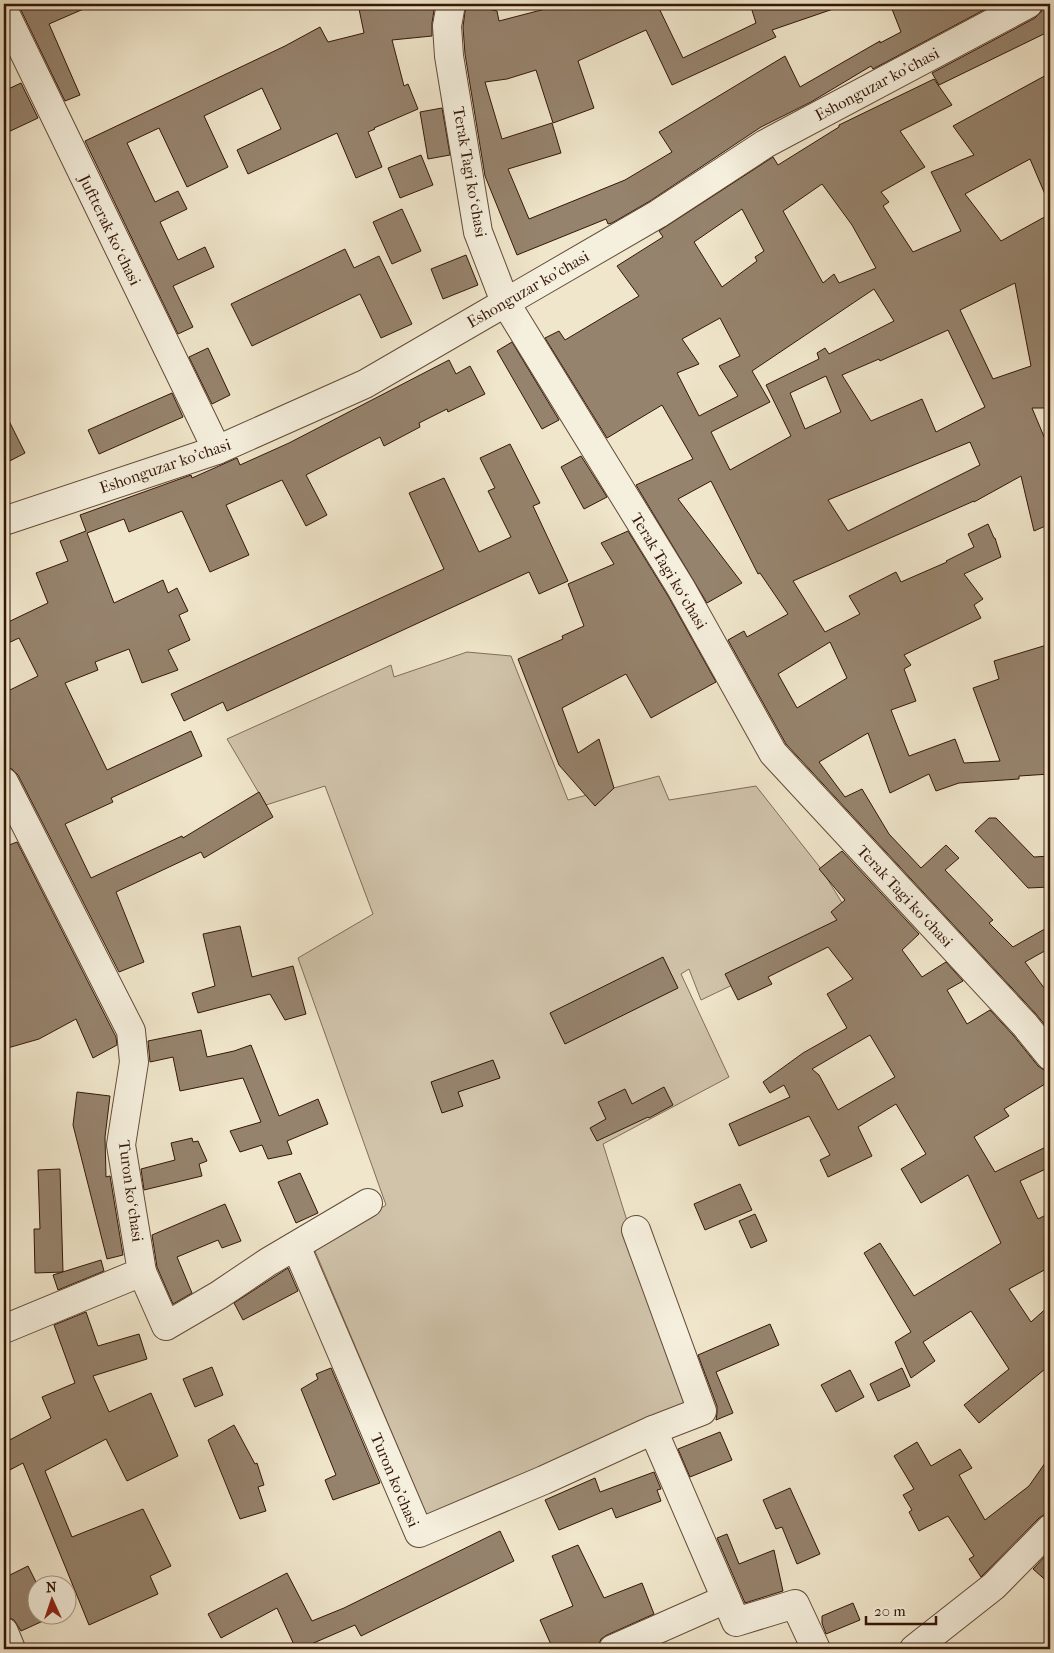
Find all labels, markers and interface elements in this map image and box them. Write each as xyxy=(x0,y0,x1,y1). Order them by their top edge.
street label: Eshonguzar ko'chasi xyxy=(812,43,943,125)
street label: Terak Tagi koʻchasi xyxy=(449,105,491,239)
street label: Juftterak koʻchasi xyxy=(74,170,145,289)
street label: Eshonguzar ko'chasi xyxy=(464,246,593,332)
street label: Eshonguzar ko'chasi xyxy=(97,435,233,497)
street label: Terak Tagi koʻchasi xyxy=(627,509,711,633)
street label: Terak Tagi koʻchasi xyxy=(853,841,957,951)
street label: Turon koʻchasi xyxy=(114,1139,148,1243)
street label: Turon ko'chasi xyxy=(367,1430,423,1530)
north arrow xyxy=(28,1576,78,1626)
text: N xyxy=(46,1579,57,1596)
scale bar xyxy=(866,1593,936,1625)
text: 20 m xyxy=(874,1602,906,1620)

